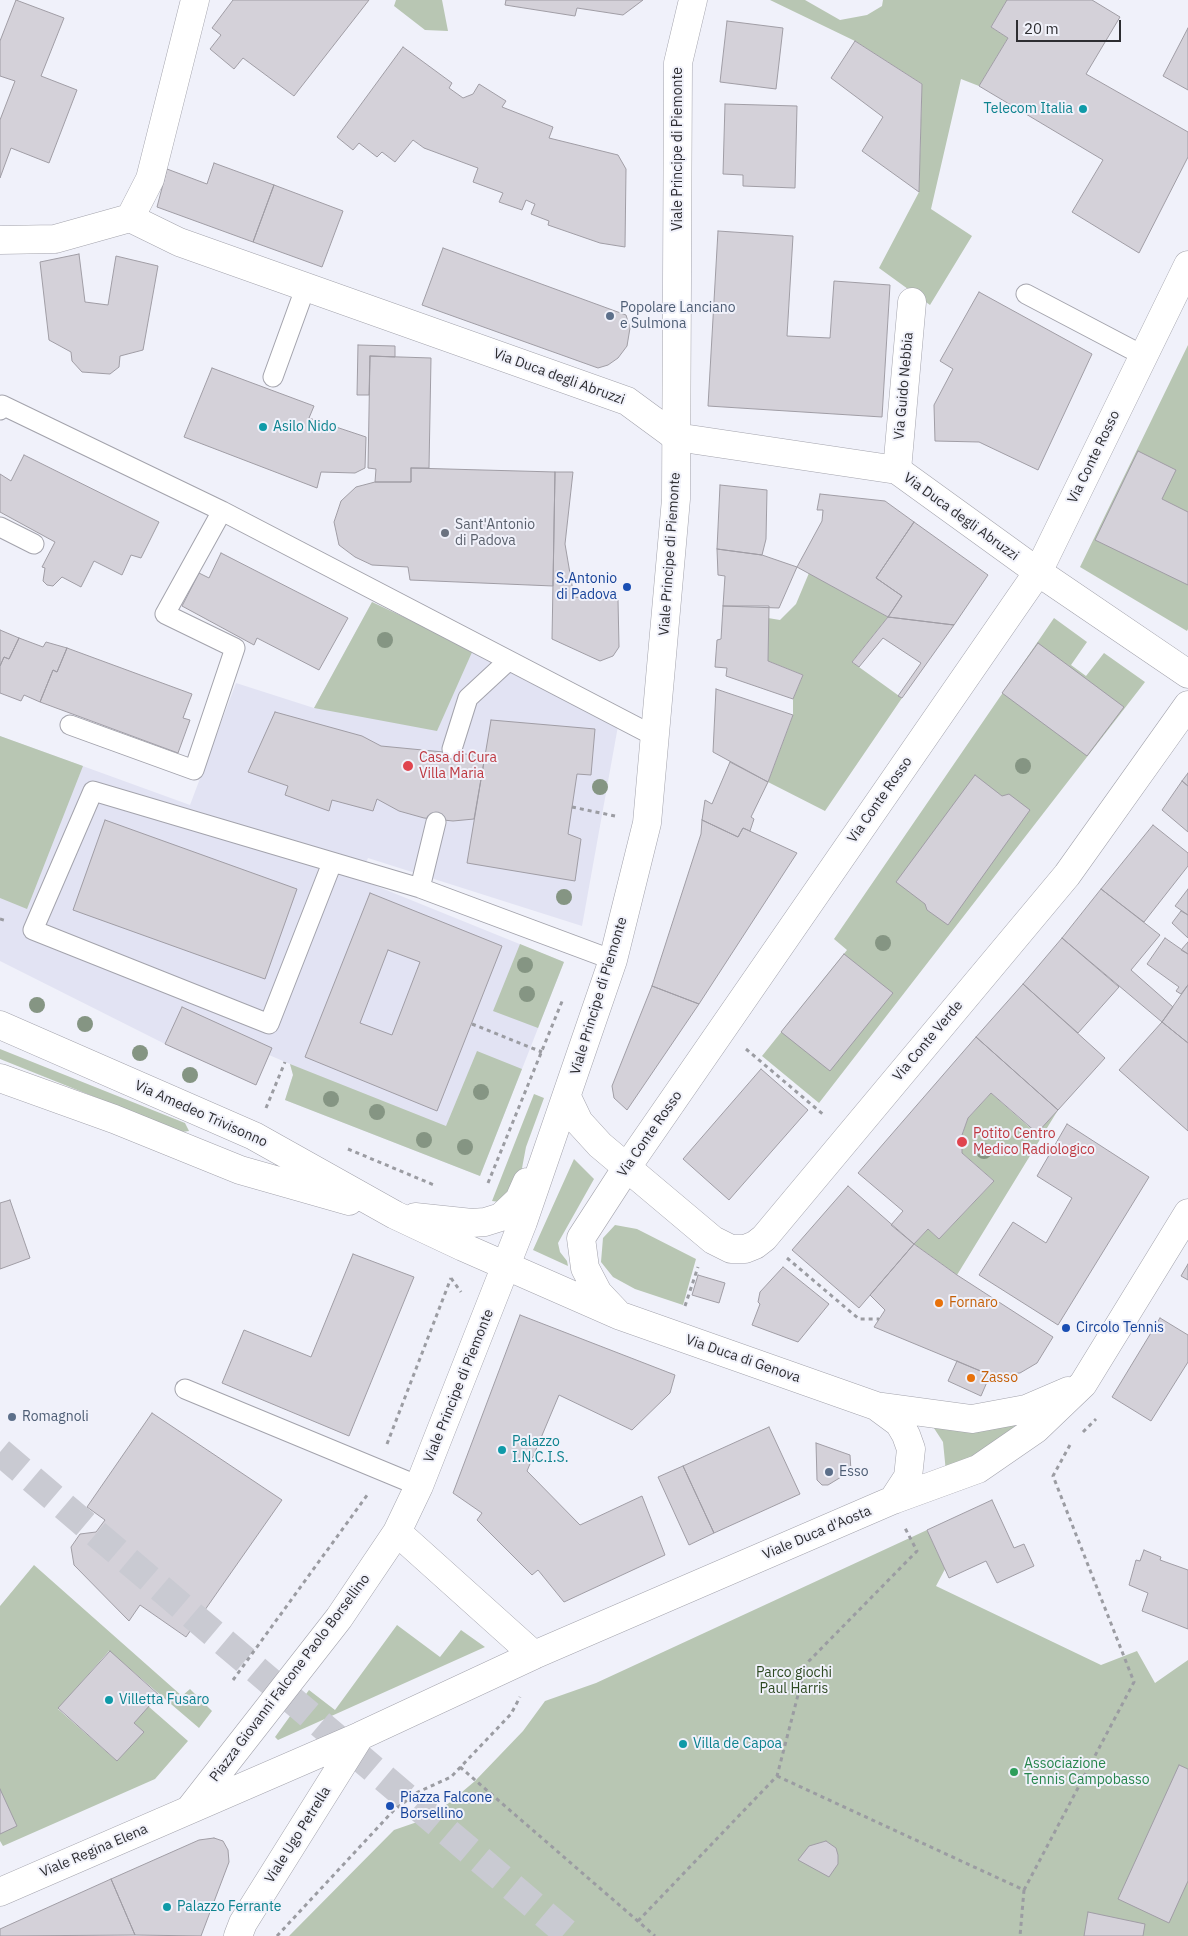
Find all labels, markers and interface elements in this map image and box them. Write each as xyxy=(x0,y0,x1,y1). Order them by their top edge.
scale bar xyxy=(1018,10,1123,42)
text: 20 m xyxy=(1024,19,1059,38)
street label: Viale Principe di Piemonte xyxy=(670,67,686,231)
place label: Telecom Italia xyxy=(984,101,1073,117)
marker: Telecom Italia xyxy=(1077,103,1089,115)
place label: Popolare Lanciano e Sulmona xyxy=(620,300,736,332)
marker: Popolare Lanciano e Sulmona xyxy=(604,310,616,322)
street label: Via Guido Nebbia xyxy=(891,331,917,441)
street label: Via Duca degli Abruzzi xyxy=(491,345,627,409)
street label: Via Conte Rosso xyxy=(1064,408,1124,506)
place label: Asilo Nido xyxy=(273,419,337,435)
marker: Asilo Nido xyxy=(257,421,269,433)
street label: Via Duca degli Abruzzi xyxy=(900,470,1022,564)
street label: Viale Principe di Piemonte xyxy=(656,472,684,636)
place label: Sant'Antonio di Padova xyxy=(455,517,535,550)
marker: Sant'Antonio di Padova xyxy=(439,527,451,539)
place label: S.Antonio di Padova xyxy=(556,571,617,604)
marker: S.Antonio di Padova xyxy=(621,581,633,593)
place label: Casa di Cura Villa Maria xyxy=(419,750,497,782)
street label: Via Conte Rosso xyxy=(844,754,916,846)
marker: Casa di Cura Villa Maria xyxy=(401,759,415,773)
street label: Viale Principe di Piemonte xyxy=(567,915,631,1077)
street label: Via Conte Verde xyxy=(889,997,967,1085)
street label: Via Amedeo Trivisonno xyxy=(132,1077,270,1151)
street label: Via Conte Rosso xyxy=(614,1088,686,1180)
place label: Potito Centro Medico Radiologico xyxy=(973,1126,1095,1158)
marker: Potito Centro Medico Radiologico xyxy=(955,1135,969,1149)
place label: Fornaro xyxy=(949,1295,998,1311)
marker: Fornaro xyxy=(933,1297,945,1309)
street label: Viale Principe di Piemonte xyxy=(420,1307,498,1465)
place label: Circolo Tennis xyxy=(1076,1320,1164,1336)
marker: Circolo Tennis xyxy=(1060,1322,1072,1334)
street label: Via Duca di Genova xyxy=(683,1331,803,1387)
place label: Zasso xyxy=(981,1370,1018,1386)
marker: Zasso xyxy=(965,1372,977,1384)
place label: Romagnoli xyxy=(22,1409,89,1425)
marker: Romagnoli xyxy=(6,1411,18,1423)
place label: Palazzo I.N.C.I.S. xyxy=(512,1434,569,1466)
marker: Palazzo I.N.C.I.S. xyxy=(496,1444,508,1456)
place label: Esso xyxy=(839,1464,869,1480)
marker: Esso xyxy=(823,1466,835,1478)
street label: Viale Duca d'Aosta xyxy=(760,1503,874,1563)
street label: Piazza Giovanni Falcone Paolo Borsellino xyxy=(206,1571,374,1785)
park label: Parco giochi Paul Harris xyxy=(756,1665,832,1698)
place label: Villetta Fusaro xyxy=(119,1692,209,1708)
marker: Villetta Fusaro xyxy=(103,1694,115,1706)
place label: Villa de Capoa xyxy=(693,1736,782,1752)
marker: Villa de Capoa xyxy=(677,1738,689,1750)
place label: Associazione Tennis Campobasso xyxy=(1024,1756,1150,1788)
marker: Associazione Tennis Campobasso xyxy=(1008,1766,1020,1778)
street label: Viale Ugo Petrella xyxy=(262,1784,334,1886)
place label: Piazza Falcone Borsellino xyxy=(400,1790,492,1822)
marker: Piazza Falcone Borsellino xyxy=(384,1800,396,1812)
street label: Viale Regina Elena xyxy=(38,1821,150,1881)
place label: Palazzo Ferrante xyxy=(177,1899,281,1915)
marker: Palazzo Ferrante xyxy=(161,1901,173,1913)

